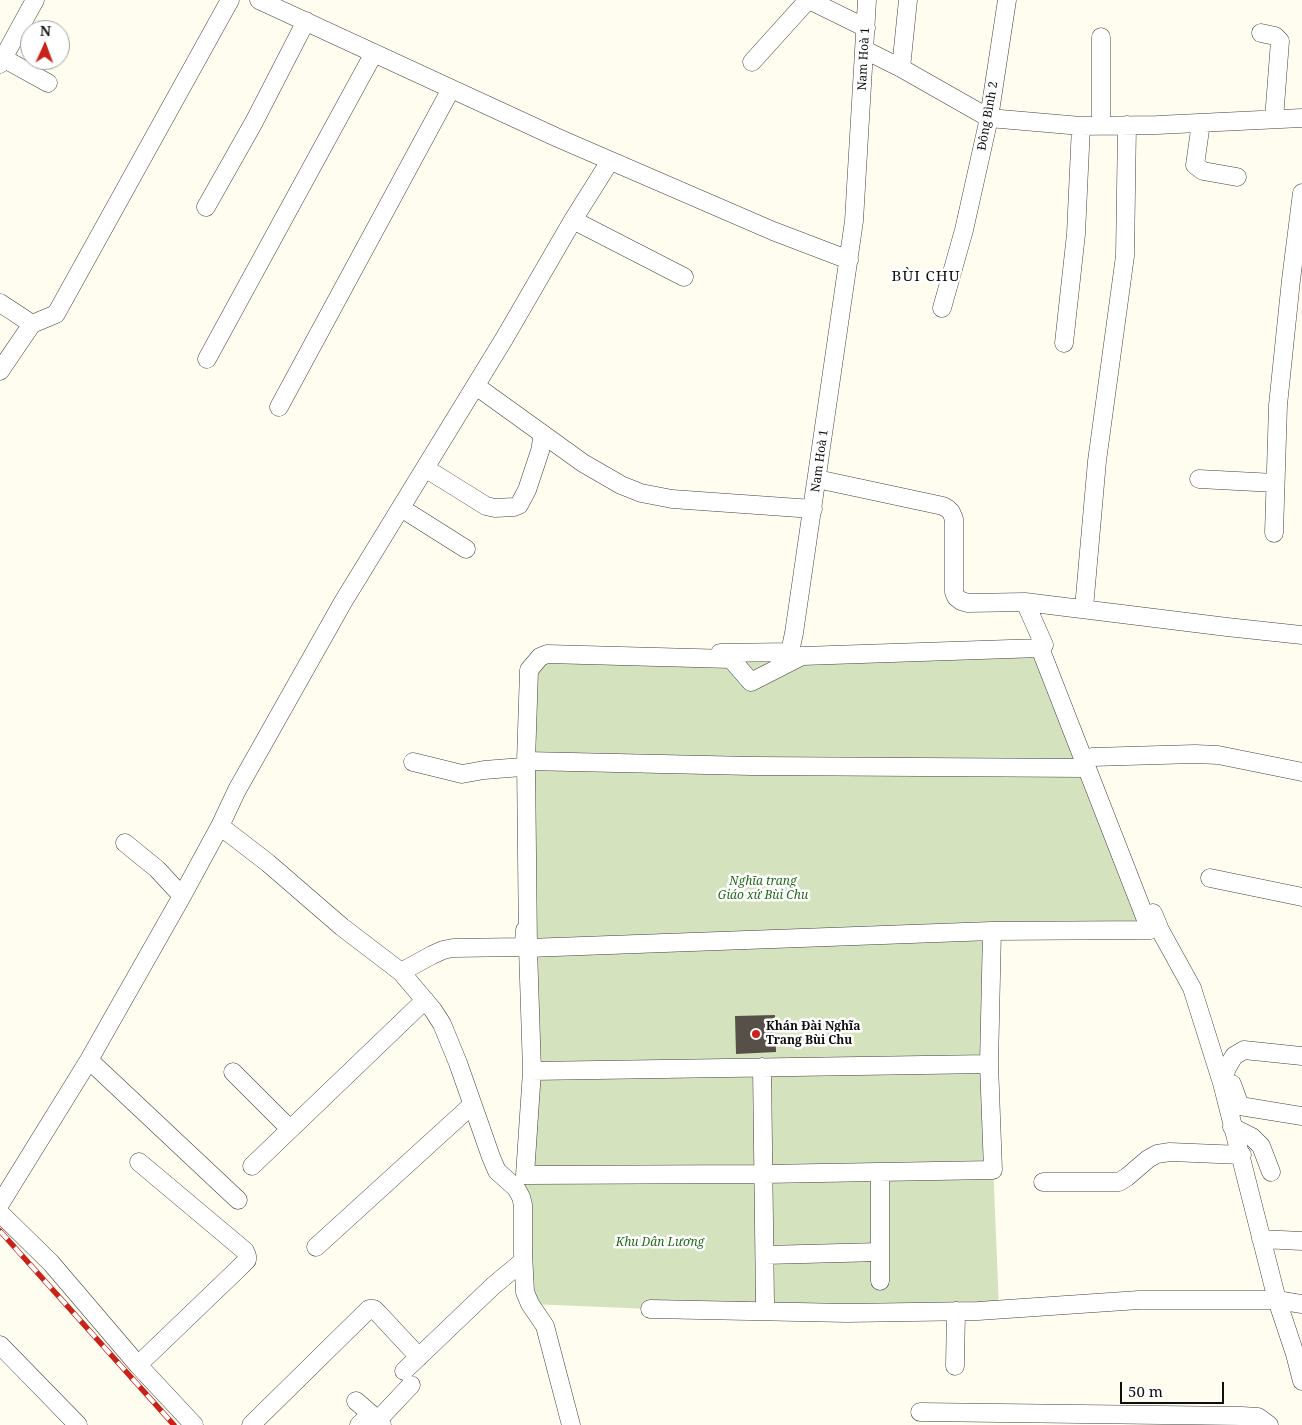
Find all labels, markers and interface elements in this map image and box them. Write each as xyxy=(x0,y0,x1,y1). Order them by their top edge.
north arrow xyxy=(20,20,70,70)
text: N xyxy=(40,21,51,40)
street label: Nam Hoà 1 xyxy=(855,27,873,91)
street label: Đông Bình 2 xyxy=(975,80,1001,152)
district label: BÙI CHU xyxy=(891,268,961,286)
street label: Nam Hoà 1 xyxy=(808,429,832,493)
park label: Nghĩa trang Giáo xứ Bùi Chu xyxy=(718,875,808,903)
place label: Khán Đài Nghĩa Trang Bùi Chu xyxy=(766,1020,860,1048)
marker: Khán Đài Nghĩa Trang Bùi Chu xyxy=(750,1028,762,1040)
park label: Khu Dân Lương xyxy=(616,1236,704,1250)
scale bar xyxy=(1122,1372,1226,1404)
text: 50 m xyxy=(1128,1381,1163,1401)

